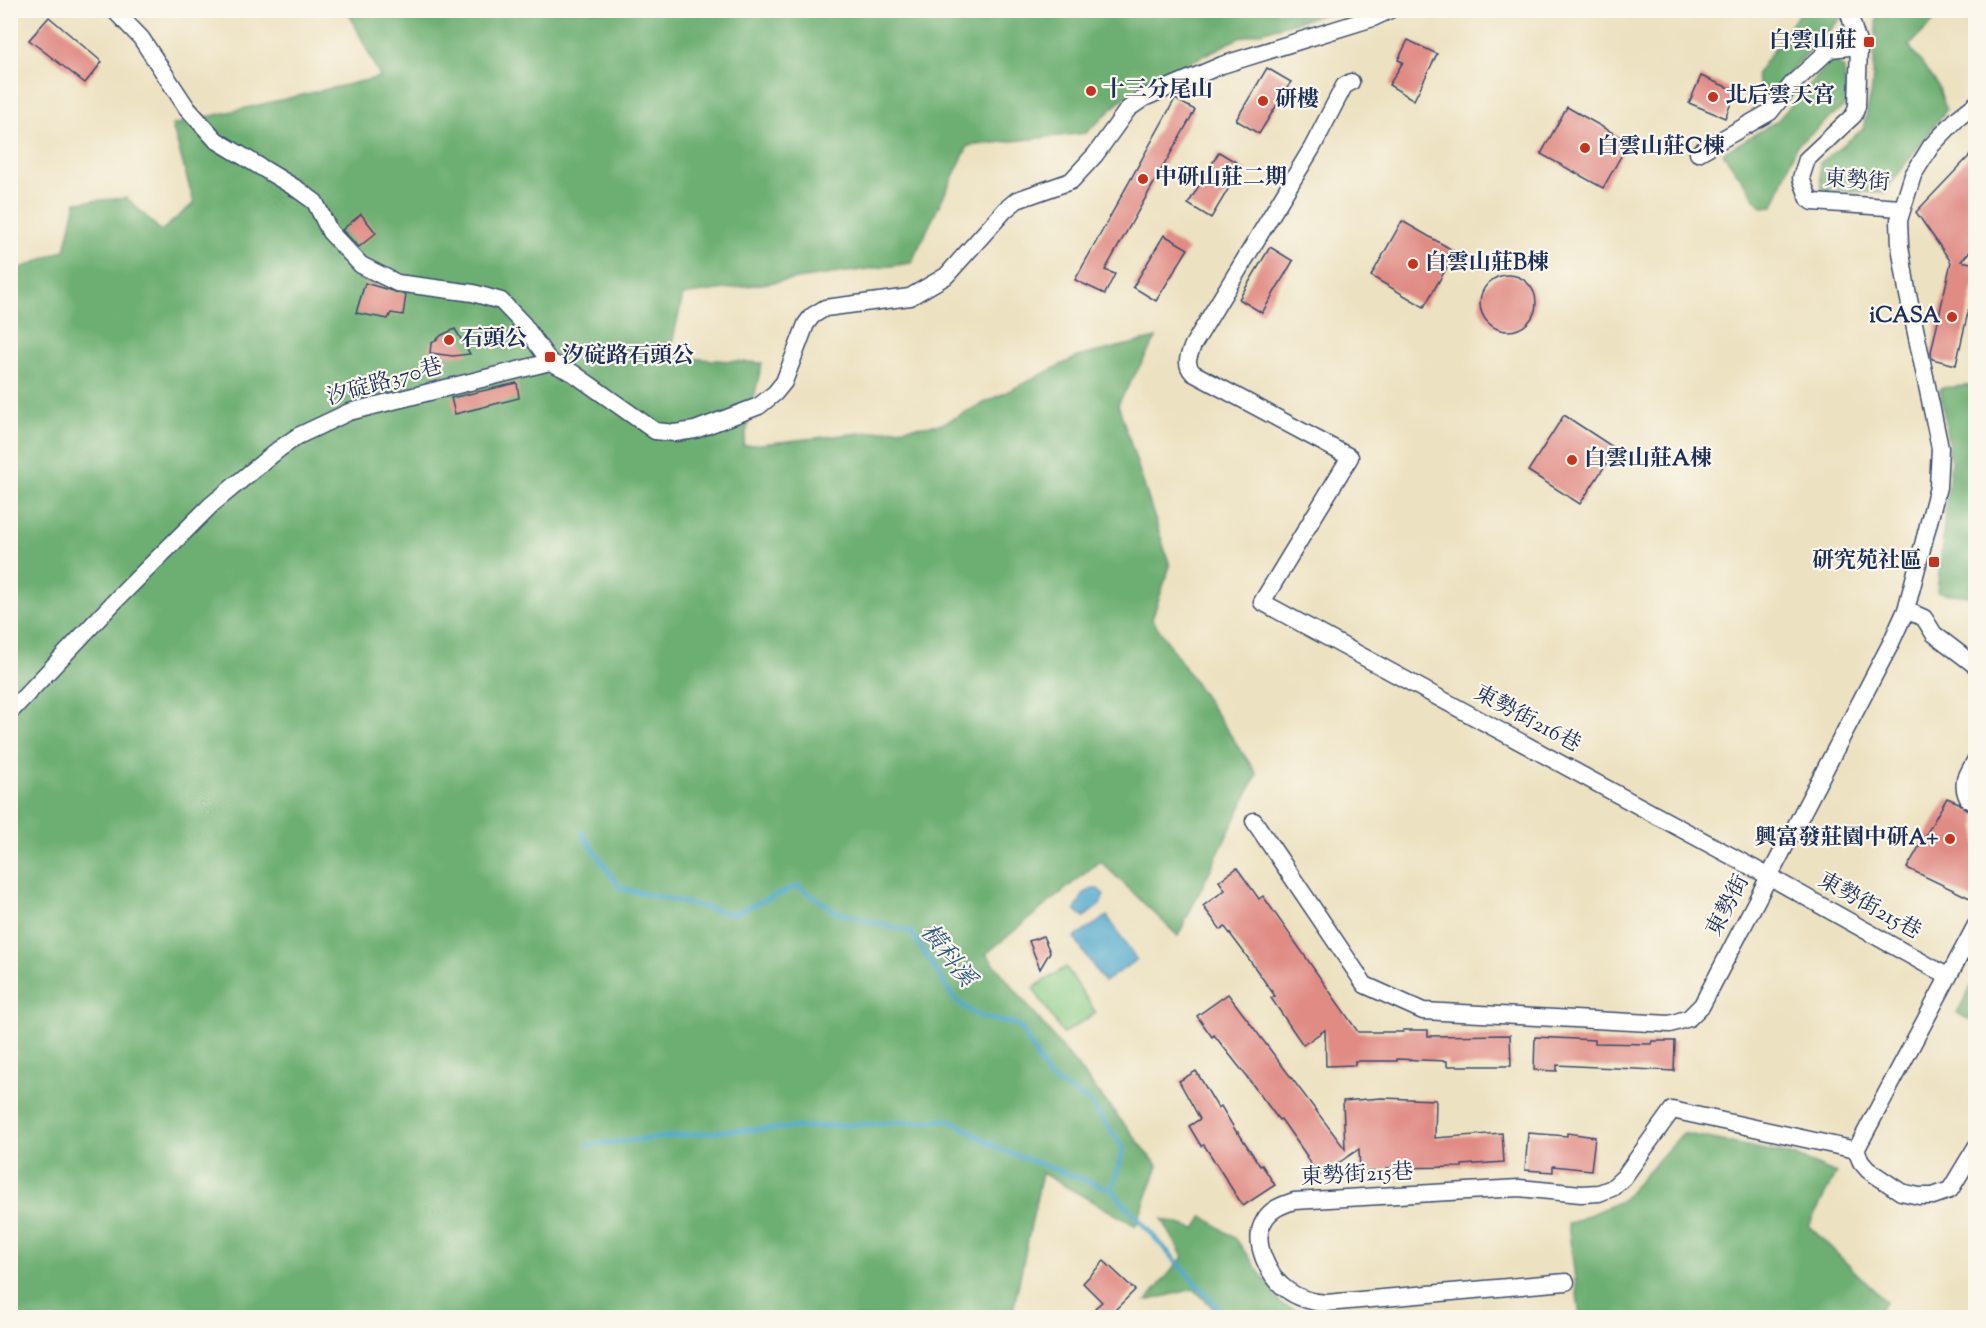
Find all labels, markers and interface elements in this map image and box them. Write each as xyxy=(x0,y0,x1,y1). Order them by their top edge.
place label: 白雲山莊 xyxy=(1769,26,1857,58)
marker: 白雲山莊 xyxy=(1862,35,1876,49)
place label: 十三分尾山 xyxy=(1103,75,1213,107)
place label: 北后雲天宮 xyxy=(1725,81,1835,113)
marker: 十三分尾山 xyxy=(1084,84,1098,98)
place label: 研樓 xyxy=(1275,85,1319,117)
marker: 北后雲天宮 xyxy=(1706,90,1720,104)
marker: 研樓 xyxy=(1256,94,1270,108)
place label: 白雲山莊C棟 xyxy=(1597,132,1725,164)
marker: 白雲山莊C棟 xyxy=(1578,141,1592,155)
place label: 中研山莊二期 xyxy=(1155,163,1287,195)
street label: 東勢街 xyxy=(1823,164,1891,200)
marker: 中研山莊二期 xyxy=(1136,172,1150,186)
place label: 白雲山莊B棟 xyxy=(1425,248,1549,280)
marker: 白雲山莊B棟 xyxy=(1406,257,1420,271)
place label: iCASA xyxy=(1869,301,1940,333)
marker: iCASA xyxy=(1945,310,1959,324)
place label: 石頭公 xyxy=(461,324,527,356)
marker: 石頭公 xyxy=(442,333,456,347)
place label: 汐碇路石頭公 xyxy=(562,341,694,373)
marker: 汐碇路石頭公 xyxy=(543,350,557,364)
street label: 汐碇路370巷 xyxy=(323,351,447,415)
place label: 白雲山莊A棟 xyxy=(1584,444,1712,476)
marker: 白雲山莊A棟 xyxy=(1565,453,1579,467)
place label: 研究苑社區 xyxy=(1812,546,1922,578)
marker: 研究苑社區 xyxy=(1927,555,1941,569)
street label: 東勢街216巷 xyxy=(1468,678,1586,762)
place label: 興富發莊園中研A+ xyxy=(1755,823,1938,855)
marker: 興富發莊園中研A+ xyxy=(1943,832,1957,846)
street label: 東勢街215巷 xyxy=(1812,866,1926,948)
street label: 東勢街 xyxy=(1699,869,1759,943)
water label: 橫科溪 xyxy=(911,917,984,997)
street label: 東勢街215巷 xyxy=(1300,1157,1414,1195)

